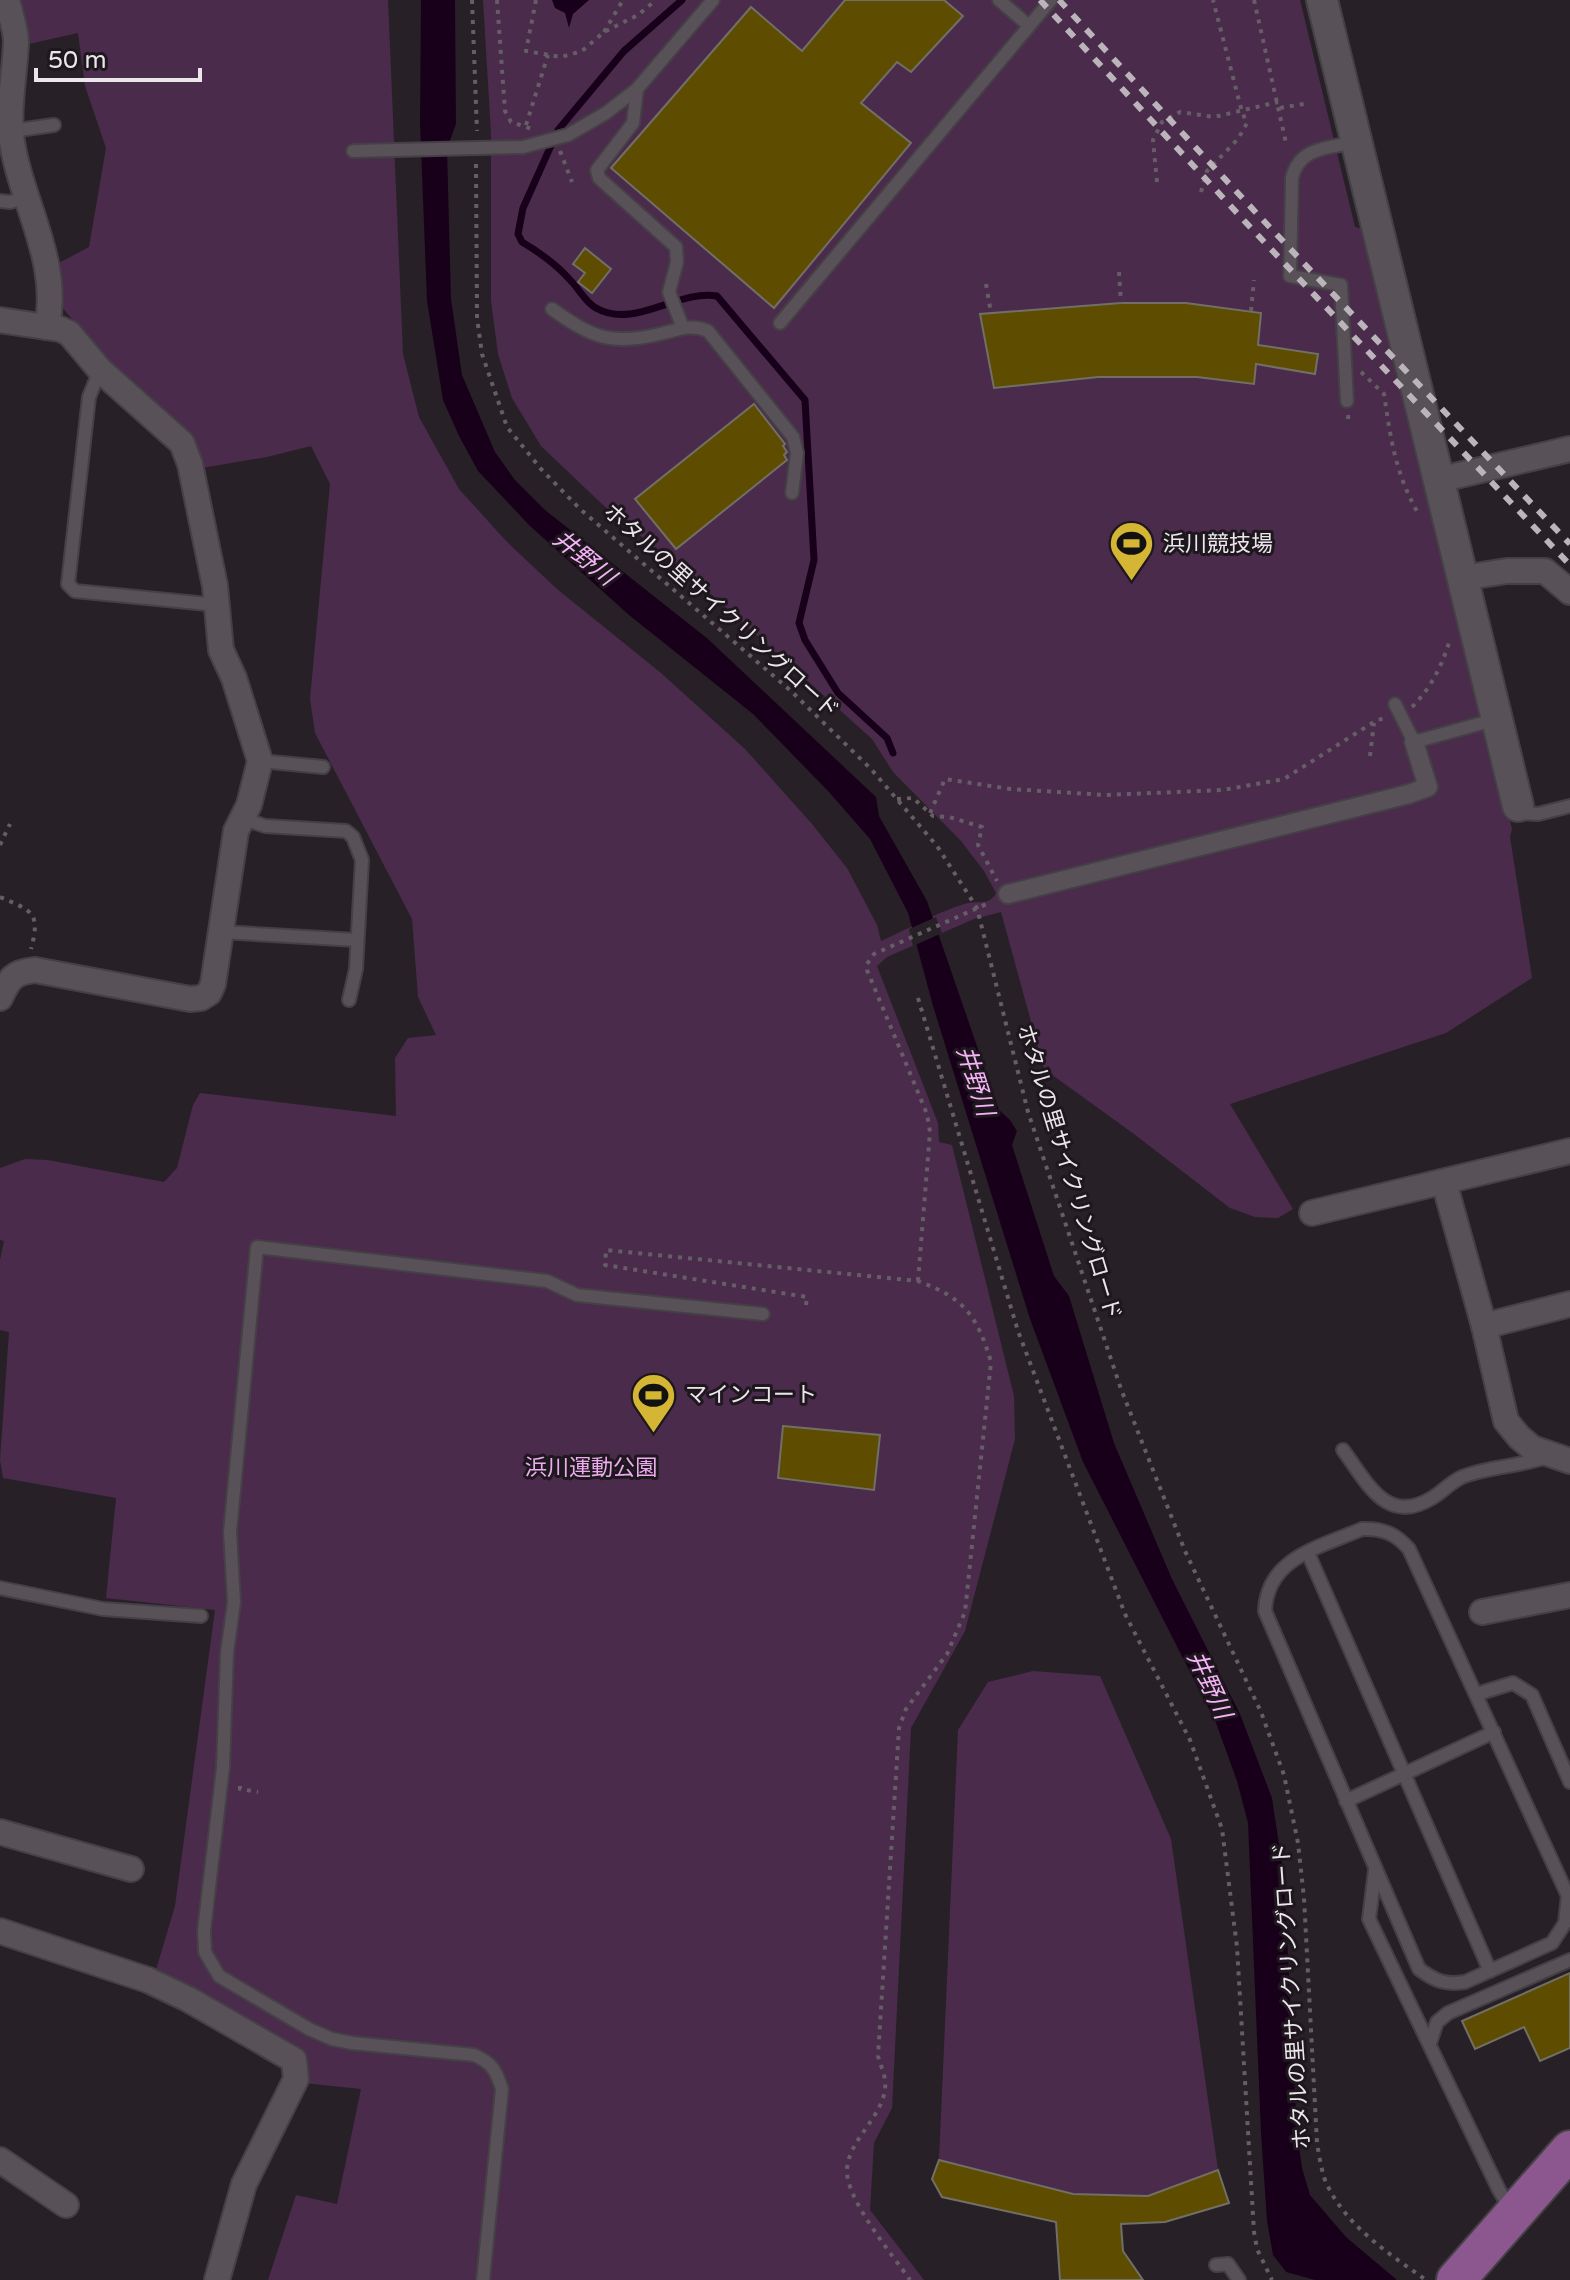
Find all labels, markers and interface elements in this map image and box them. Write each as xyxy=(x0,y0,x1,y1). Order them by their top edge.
scale bar xyxy=(36,32,200,82)
text: 50 m xyxy=(48,46,106,75)
street label: ホタルの里サイクリングロード xyxy=(598,498,844,724)
sports icon: 浜川競技場 xyxy=(1108,520,1156,583)
water label: 井野川 xyxy=(547,524,623,594)
place label: 浜川競技場 xyxy=(1163,531,1273,557)
street label: ホタルの里サイクリングロード xyxy=(1012,1021,1126,1323)
water label: 井野川 xyxy=(950,1042,1001,1123)
sports icon: マインコート xyxy=(630,1371,678,1434)
place label: マインコート xyxy=(685,1382,817,1408)
park label: 浜川運動公園 xyxy=(525,1455,657,1481)
water label: 井野川 xyxy=(1181,1646,1239,1726)
street label: ホタルの里サイクリングロード xyxy=(1268,1842,1316,2150)

